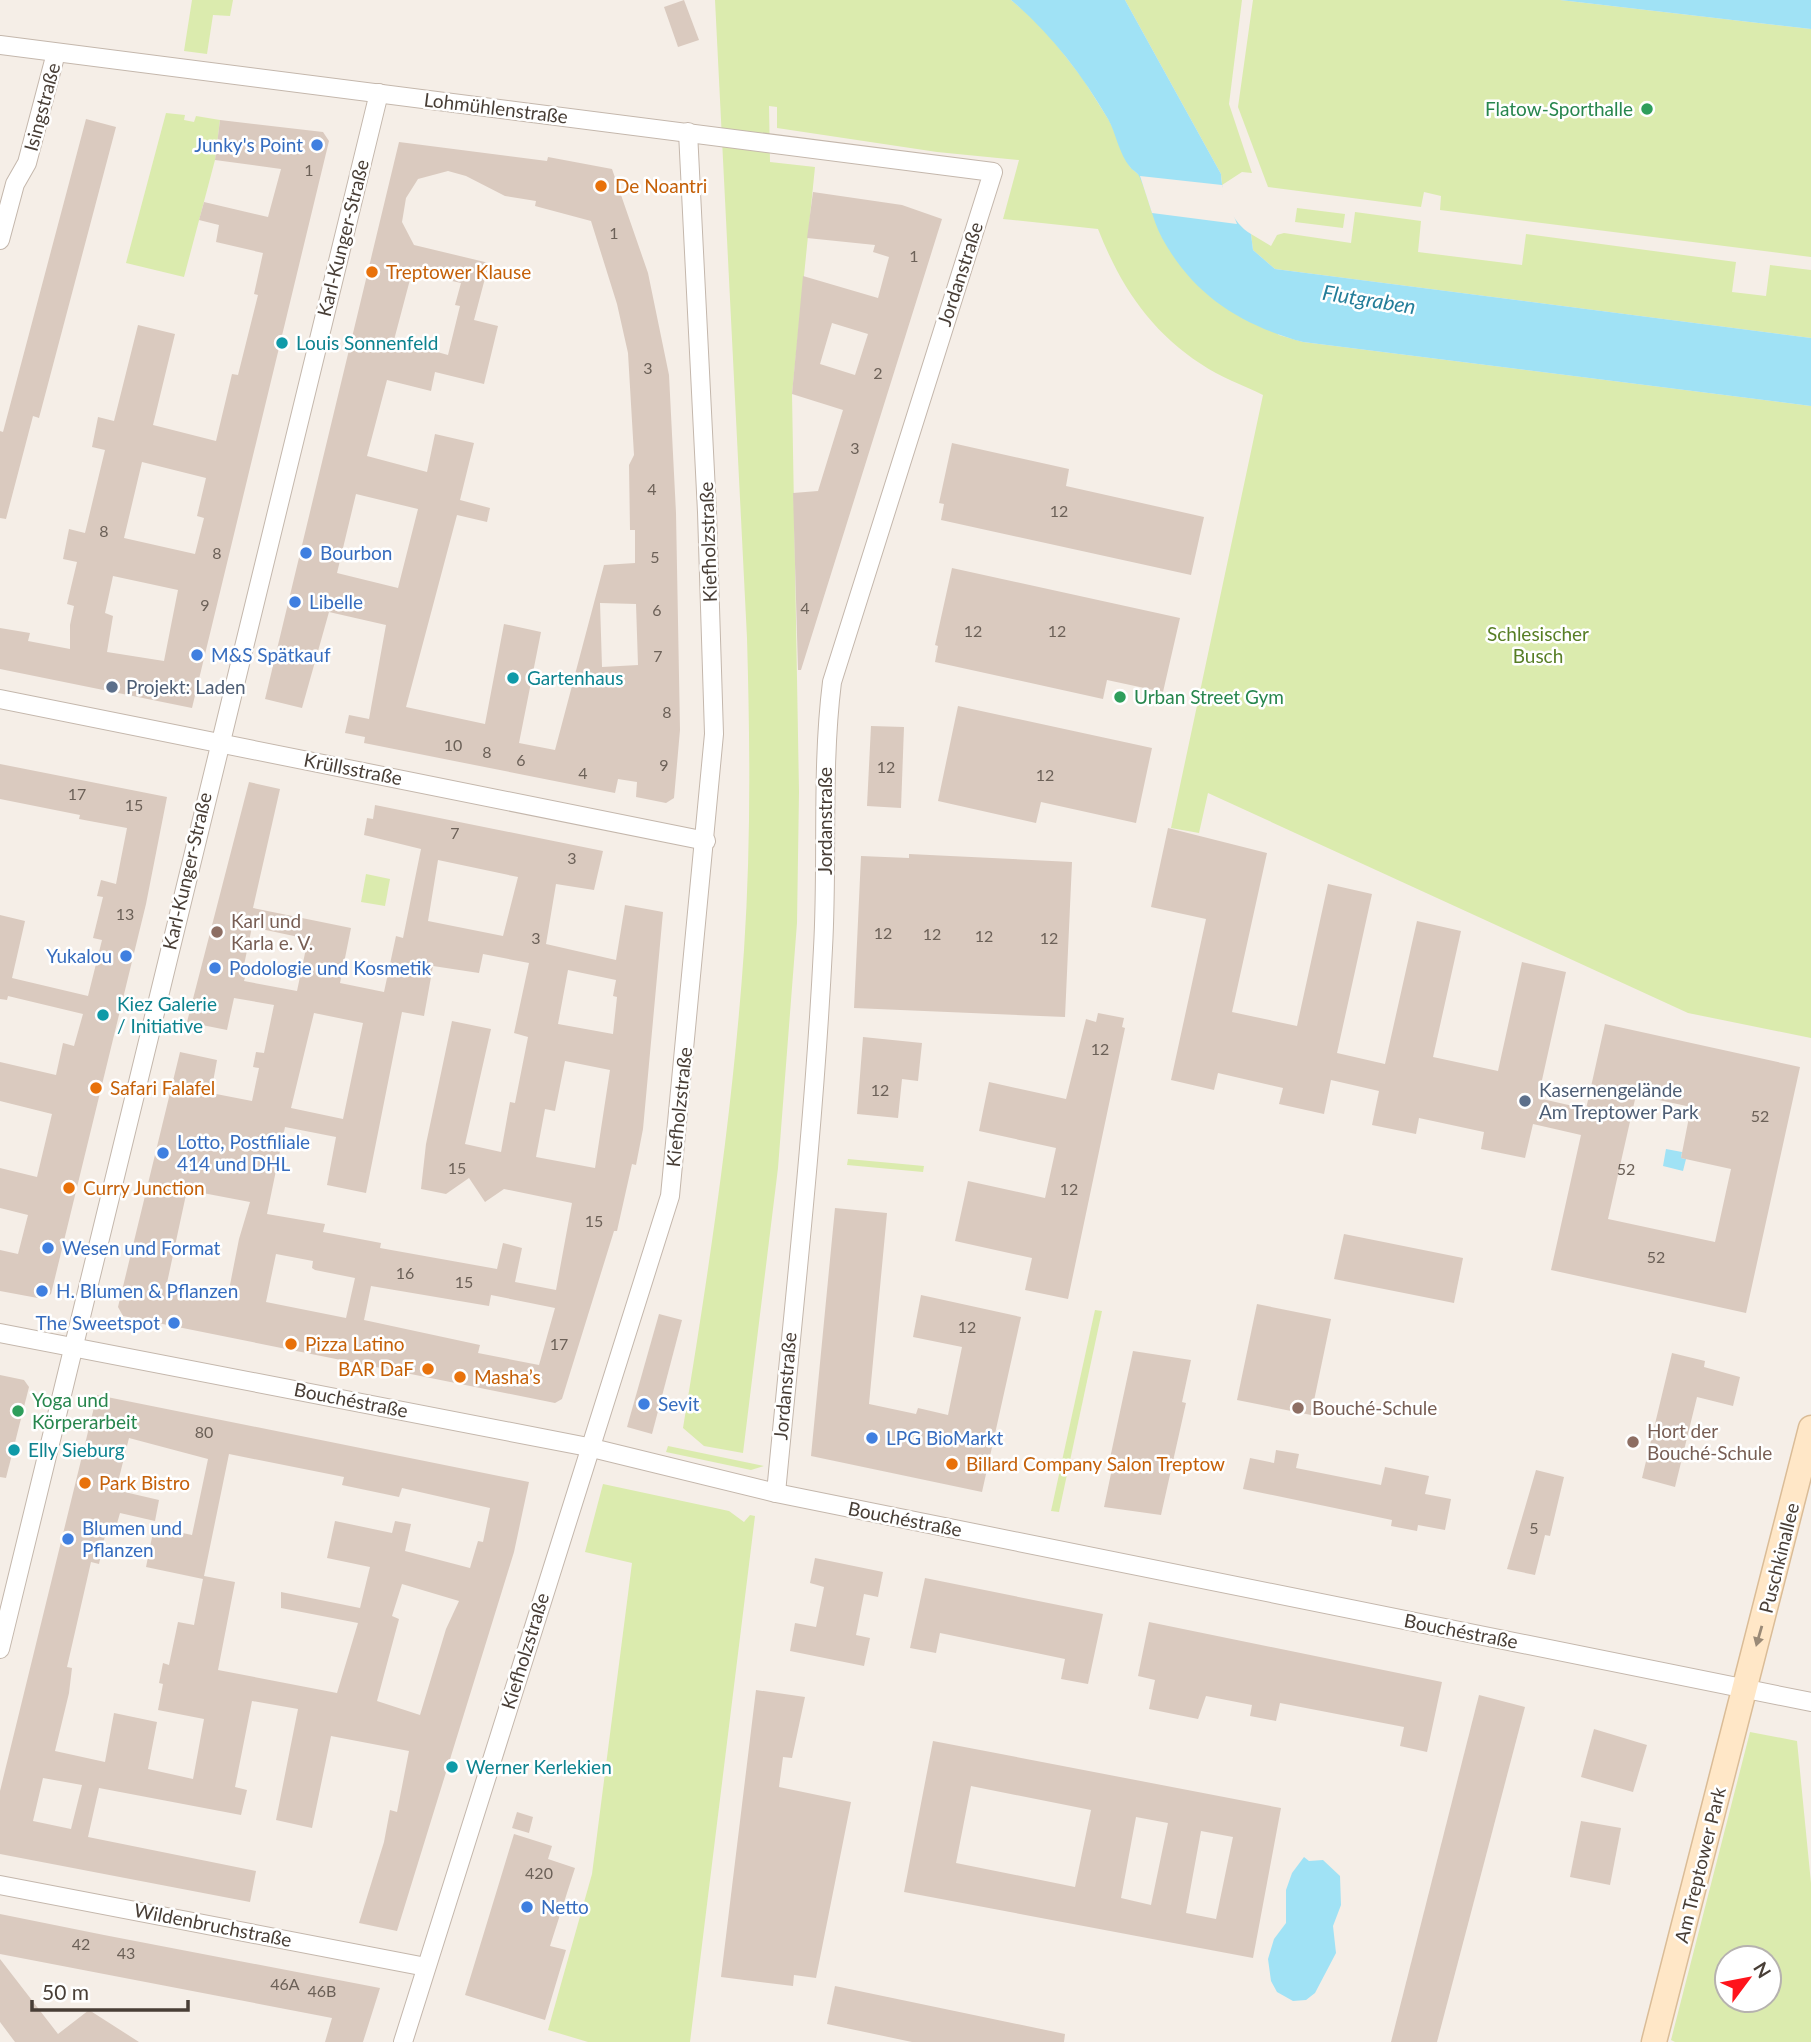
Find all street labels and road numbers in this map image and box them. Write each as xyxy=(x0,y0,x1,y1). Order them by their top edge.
street label: Isingstraße xyxy=(19,60,64,154)
street label: Lohmühlenstraße xyxy=(423,87,569,128)
street label: Karl-Kunger-Straße xyxy=(312,157,373,319)
street label: Jordanstraße xyxy=(932,219,987,329)
street label: Kiefholzstraße xyxy=(694,481,721,603)
street label: Krüllsstraße xyxy=(302,748,404,789)
street label: Jordanstraße xyxy=(813,767,836,875)
street label: Karl-Kunger-Straße xyxy=(157,790,216,952)
street label: Kiefholzstraße xyxy=(661,1046,696,1168)
street label: Jordanstraße xyxy=(768,1331,801,1441)
street label: Bouchéstraße xyxy=(292,1377,410,1422)
street label: Bouchéstraße xyxy=(846,1496,964,1541)
street label: Puschkinallee xyxy=(1754,1500,1803,1616)
street label: Kiefholzstraße xyxy=(496,1590,553,1712)
street label: Bouchéstraße xyxy=(1402,1608,1520,1653)
street label: Am Treptower Park xyxy=(1669,1784,1730,1945)
street label: Wildenbruchstraße xyxy=(132,1898,294,1951)

